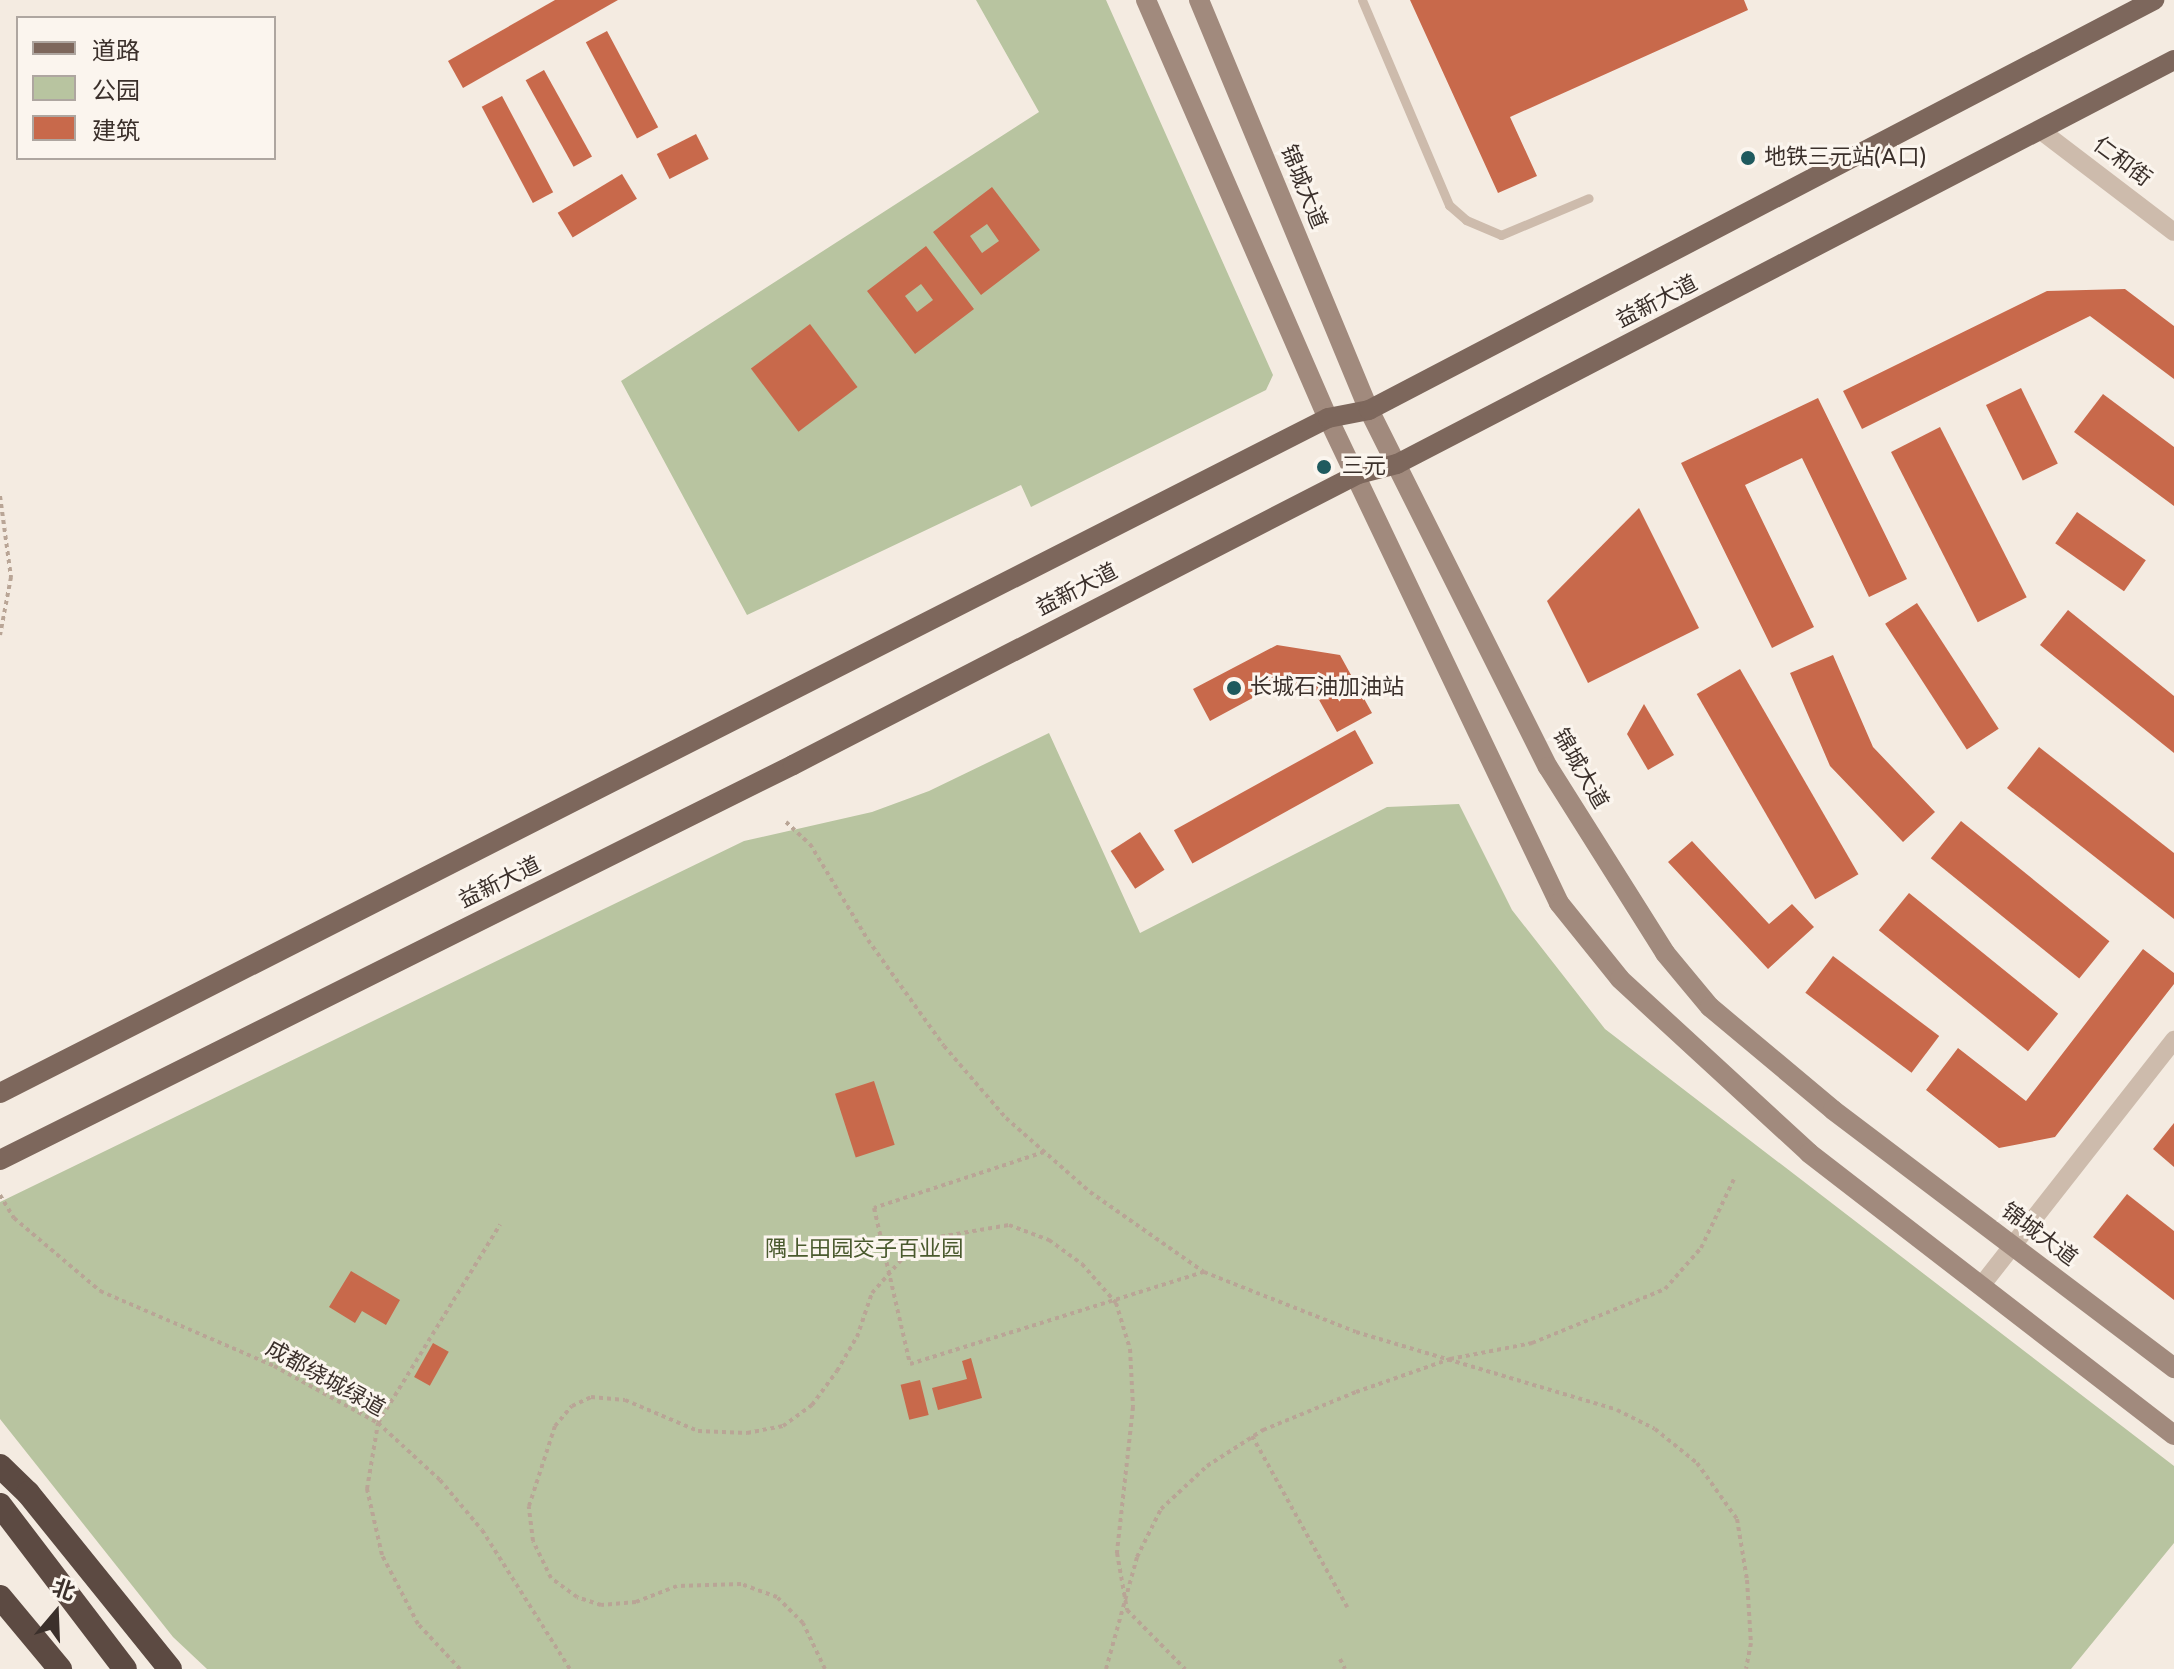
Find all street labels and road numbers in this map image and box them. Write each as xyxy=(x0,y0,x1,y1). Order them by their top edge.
street label: 仁和街 xyxy=(2088,132,2156,192)
street label: 锦城大道 xyxy=(1274,141,1332,233)
street label: 益新大道 xyxy=(1612,270,1702,334)
street label: 益新大道 xyxy=(1032,558,1122,622)
street label: 锦城大道 xyxy=(1547,724,1613,814)
street label: 益新大道 xyxy=(455,852,545,914)
street label: 锦城大道 xyxy=(1996,1198,2082,1272)
street label: 成都绕城绿道 xyxy=(261,1335,389,1423)

